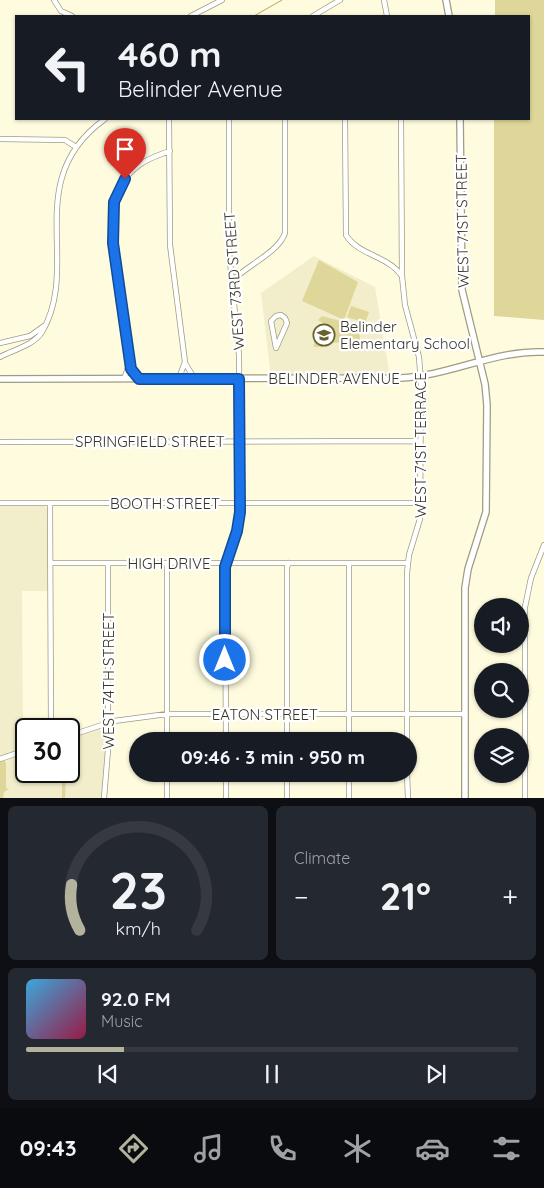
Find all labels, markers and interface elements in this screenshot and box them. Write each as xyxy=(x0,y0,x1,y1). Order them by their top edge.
text: 460 m xyxy=(118,32,222,76)
icon: left xyxy=(35,35,100,100)
text: Belinder Avenue xyxy=(118,75,283,103)
pin xyxy=(104,128,146,179)
icon: arrive xyxy=(111,135,139,163)
street label: WEST 71ST STREET xyxy=(451,154,473,288)
street label: WEST 73RD STREET xyxy=(220,211,248,351)
place label: Belinder Elementary School xyxy=(340,317,470,353)
school or university icon: Belinder Elementary School xyxy=(312,323,336,347)
street label: BELINDER AVENUE xyxy=(268,369,400,388)
street label: WEST 71ST TERRACE xyxy=(411,372,430,518)
street label: SPRINGFIELD STREET xyxy=(75,432,225,451)
street label: BOOTH STREET xyxy=(110,494,220,513)
street label: HIGH DRIVE xyxy=(128,554,210,573)
map controls xyxy=(474,598,529,783)
button: sound xyxy=(474,598,529,653)
street label: WEST 74TH STREET xyxy=(99,612,118,750)
position arrow xyxy=(198,633,250,685)
button: search xyxy=(474,663,529,718)
street label: EATON STREET xyxy=(212,705,318,724)
speed limit sign: 30 xyxy=(15,718,80,783)
button: layers xyxy=(474,728,529,783)
text: 09:46 · 3 min · 950 m xyxy=(181,745,365,769)
text: Climate xyxy=(294,848,350,868)
text: 23 xyxy=(109,857,167,922)
text: 21° xyxy=(380,872,431,920)
text: − xyxy=(294,879,309,914)
text: + xyxy=(502,879,518,914)
text: km/h xyxy=(115,917,161,939)
text: 92.0 FM xyxy=(101,987,171,1011)
text: Music xyxy=(101,1011,143,1031)
icon: previous xyxy=(94,1060,122,1088)
icon: pause xyxy=(258,1060,286,1088)
icon: next xyxy=(422,1060,450,1088)
icon: directions xyxy=(116,1131,151,1166)
icon: music xyxy=(191,1131,226,1166)
icon: phone xyxy=(265,1131,300,1166)
icon: climate xyxy=(340,1131,375,1166)
icon: car xyxy=(415,1131,450,1166)
icon: filters xyxy=(489,1131,524,1166)
text: 09:43 xyxy=(20,1134,77,1162)

